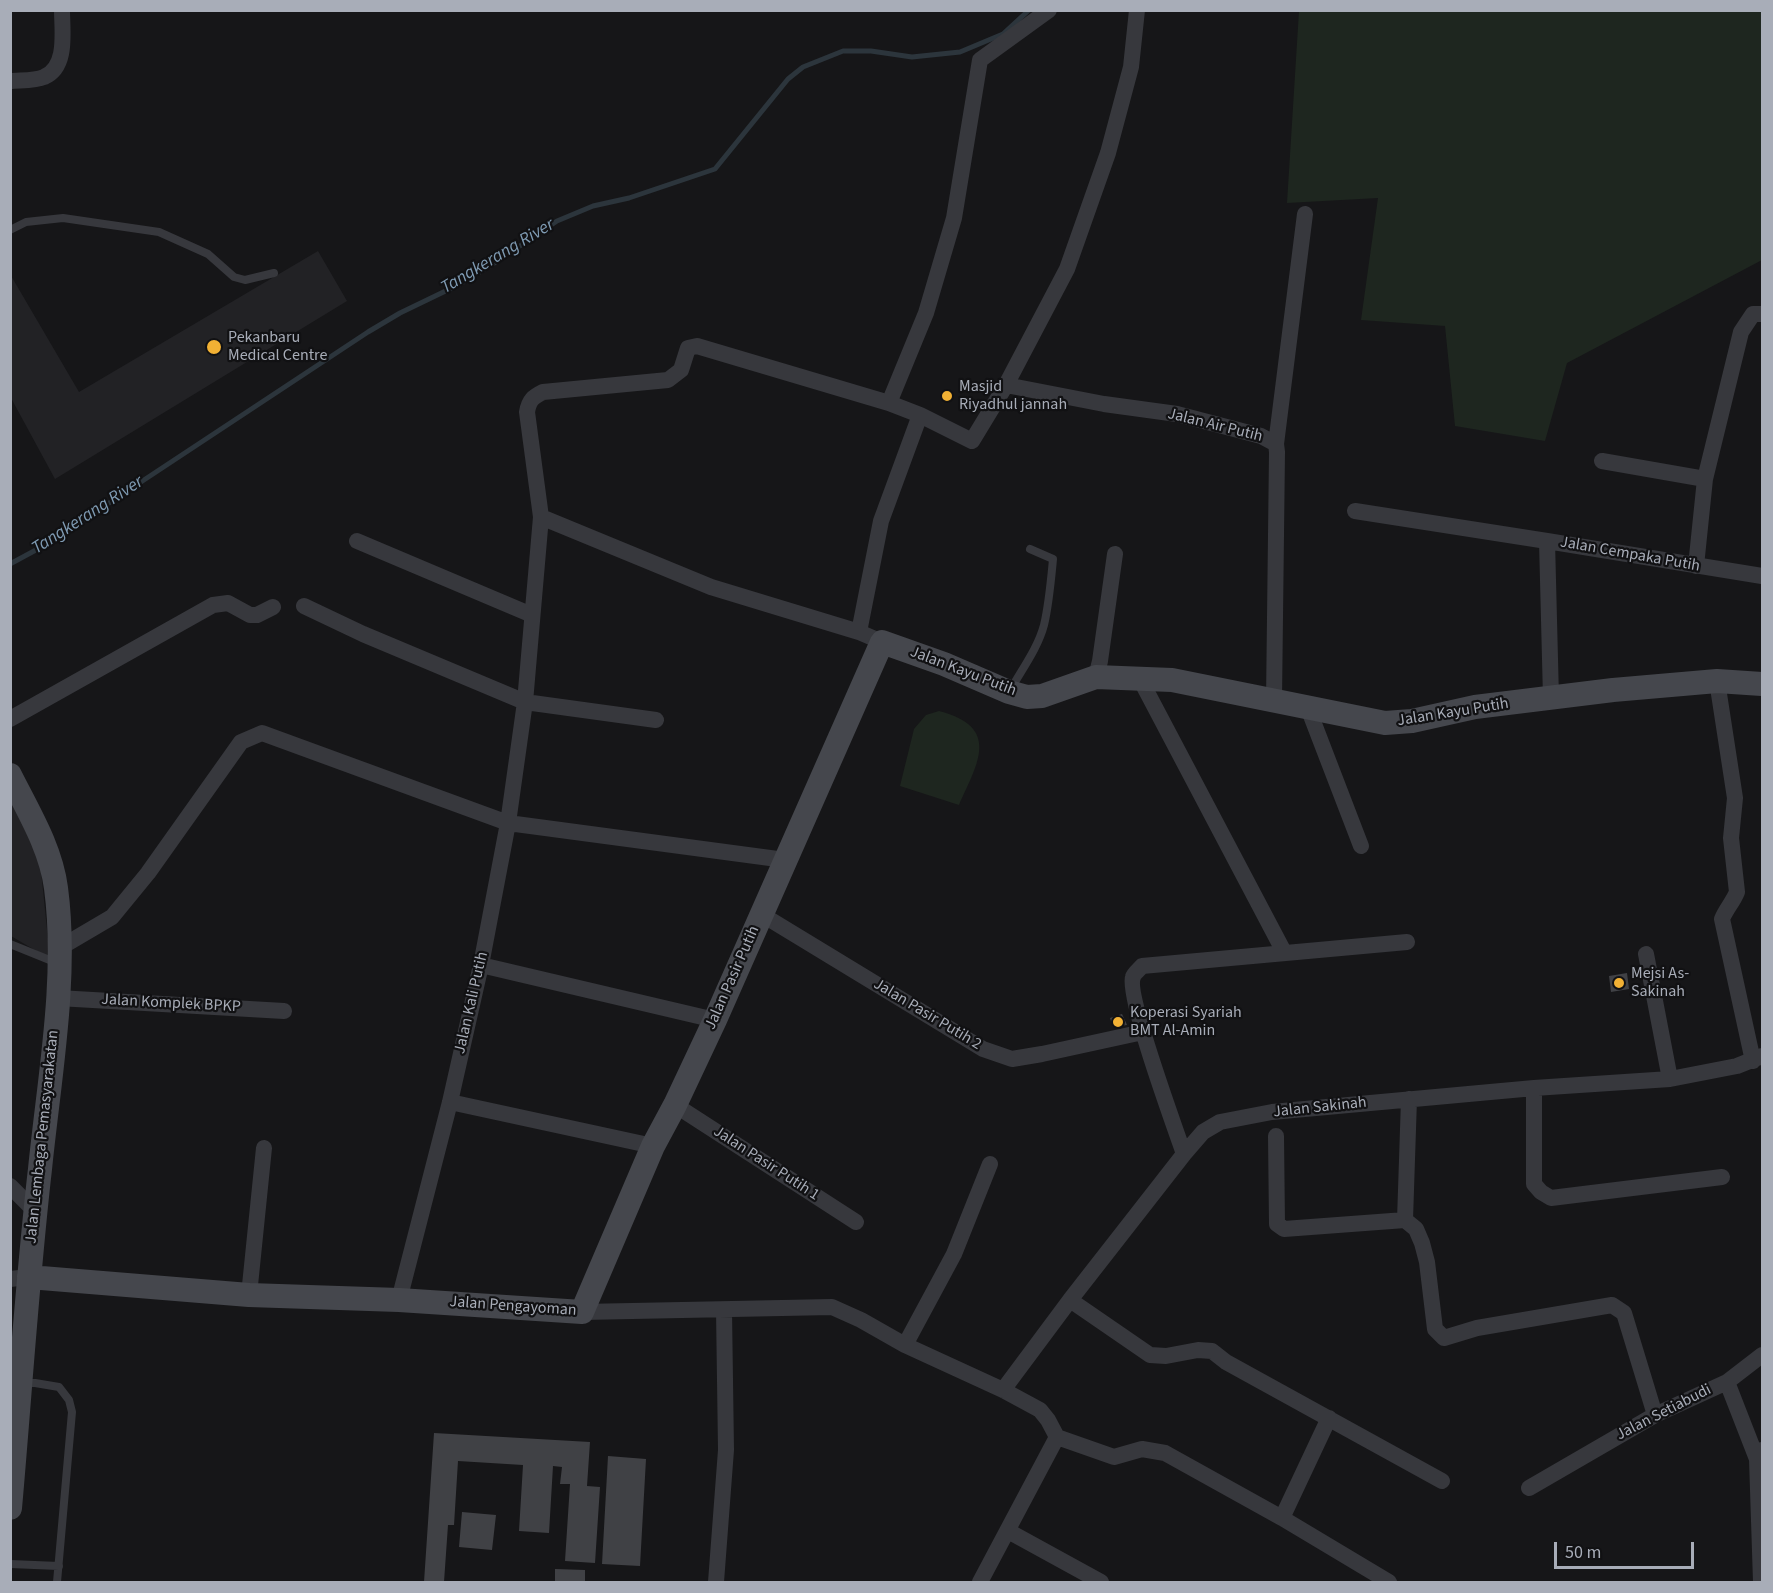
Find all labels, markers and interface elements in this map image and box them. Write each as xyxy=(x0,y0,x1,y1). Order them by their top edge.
water label: Tangkerang River xyxy=(437,215,559,299)
place label: Pekanbaru Medical Centre xyxy=(228,328,327,366)
marker: Pekanbaru Medical Centre xyxy=(205,338,223,356)
place label: Masjid Riyadhul jannah xyxy=(959,377,1067,415)
marker: Masjid Riyadhul jannah xyxy=(940,389,954,403)
street label: Jalan Air Putih xyxy=(1166,405,1264,447)
water label: Tangkerang River xyxy=(28,472,148,560)
street label: Jalan Cempaka Putih xyxy=(1559,533,1701,577)
street label: Jalan Kayu Putih xyxy=(907,643,1019,701)
street label: Jalan Kayu Putih xyxy=(1396,695,1510,731)
street label: Jalan Pasir Putih xyxy=(702,923,764,1033)
street label: Jalan Kali Putih xyxy=(451,950,493,1056)
place label: Mejsi As- Sakinah xyxy=(1631,964,1689,1002)
street label: Jalan Pasir Putih 2 xyxy=(870,975,984,1055)
marker: Mejsi As- Sakinah xyxy=(1612,976,1626,990)
street label: Jalan Komplek BPKP xyxy=(101,991,241,1017)
place label: Koperasi Syariah BMT Al-Amin xyxy=(1130,1003,1242,1041)
marker: Koperasi Syariah BMT Al-Amin xyxy=(1111,1015,1125,1029)
street label: Jalan Lembaga Pemasyarakatan xyxy=(22,1029,64,1245)
street label: Jalan Sakinah xyxy=(1272,1094,1368,1122)
street label: Jalan Pasir Putih 1 xyxy=(709,1123,823,1205)
street label: Jalan Pengayoman xyxy=(449,1293,577,1321)
street label: Jalan Setiabudi xyxy=(1613,1381,1715,1445)
scale bar xyxy=(1557,1530,1696,1568)
text: 50 m xyxy=(1565,1540,1601,1565)

